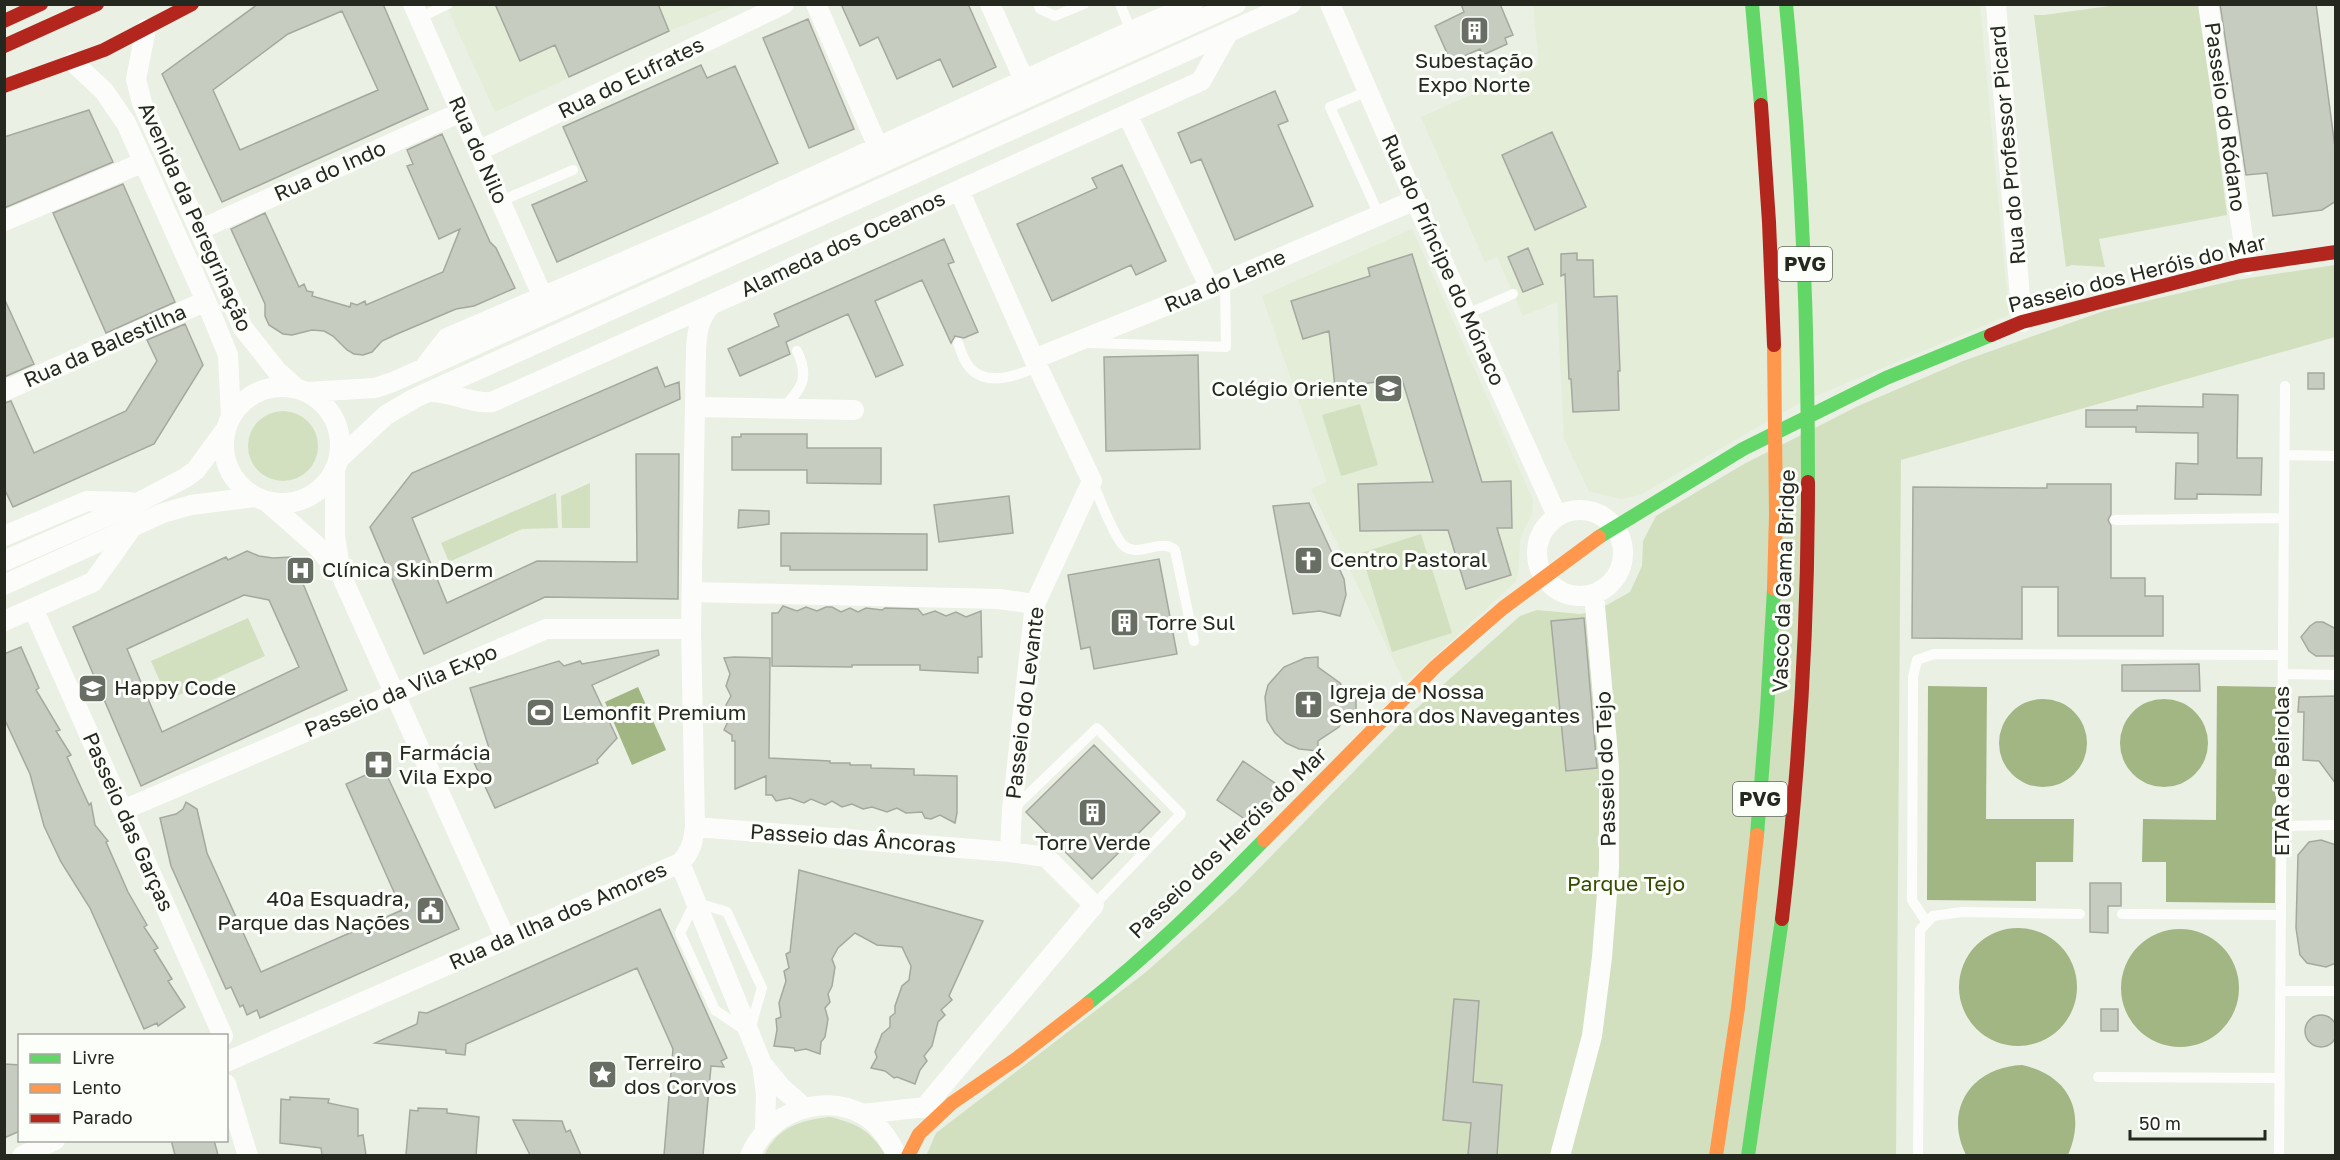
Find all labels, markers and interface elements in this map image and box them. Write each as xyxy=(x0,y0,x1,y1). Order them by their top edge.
building icon: Subestação Expo Norte xyxy=(1458,14,1490,46)
street label: Passeio do Ródano xyxy=(2200,20,2252,213)
street label: Rua do Professor Picard xyxy=(1984,24,2030,266)
street label: Rua do Eufrates xyxy=(553,31,708,124)
place label: Subestação Expo Norte xyxy=(1415,47,1533,97)
street label: Rua do Nilo xyxy=(444,92,514,207)
street label: Avenida da Peregrinação xyxy=(134,98,258,335)
street label: Rua do Príncipe do Mónaco xyxy=(1377,130,1511,389)
street label: Rua do Indo xyxy=(270,134,389,206)
street label: Alameda dos Oceanos xyxy=(736,184,949,302)
street label: Passeio dos Heróis do Mar xyxy=(2005,228,2268,318)
street label: Rua do Leme xyxy=(1160,243,1289,317)
road number: PVG xyxy=(1778,247,1832,281)
street label: Rua da Balestilha xyxy=(19,298,190,393)
school or university icon: Colégio Oriente xyxy=(1373,373,1405,405)
place label: Colégio Oriente xyxy=(1211,375,1368,401)
street label: Vasco da Gama Bridge xyxy=(1766,469,1800,693)
church icon: Centro Pastoral xyxy=(1293,544,1325,576)
place label: Centro Pastoral xyxy=(1330,546,1488,572)
hospital icon: Clínica SkinDerm xyxy=(285,554,317,586)
place label: Clínica SkinDerm xyxy=(322,556,493,582)
street label: Passeio do Levante xyxy=(999,605,1049,801)
building icon: Torre Sul xyxy=(1108,607,1140,639)
place label: Torre Sul xyxy=(1145,609,1235,635)
street label: Passeio da Vila Expo xyxy=(300,638,501,742)
school or university icon: Happy Code xyxy=(77,672,109,704)
place label: Happy Code xyxy=(114,674,236,700)
place label: Igreja de Nossa Senhora dos Navegantes xyxy=(1329,678,1580,728)
street label: ETAR de Beirolas xyxy=(2268,686,2294,856)
church icon: Igreja de Nossa Senhora dos Navegantes xyxy=(1292,688,1324,720)
street label: Passeio do Tejo xyxy=(1589,691,1621,847)
sports icon: Lemonfit Premium xyxy=(525,697,557,729)
place label: Lemonfit Premium xyxy=(562,699,746,725)
street label: Passeio das Garças xyxy=(78,728,180,915)
place label: Farmácia Vila Expo xyxy=(399,739,492,789)
street label: Passeio dos Heróis do Mar xyxy=(1123,741,1332,944)
pharmacy icon: Farmácia Vila Expo xyxy=(362,749,394,781)
road number: PVG xyxy=(1733,782,1787,816)
building icon: Torre Verde xyxy=(1077,796,1109,828)
street label: Passeio das Âncoras xyxy=(749,818,957,858)
place label: Torre Verde xyxy=(1035,829,1151,855)
street label: Rua da Ilha dos Amores xyxy=(445,855,670,975)
park label: Parque Tejo xyxy=(1567,870,1685,896)
place label: 40ª Esquadra, Parque das Nações xyxy=(217,885,410,935)
public building icon: 40ª Esquadra, Parque das Nações xyxy=(415,895,447,927)
legend xyxy=(18,1034,228,1142)
text: Livre xyxy=(72,1046,114,1068)
place label: Terreiro dos Corvos xyxy=(624,1049,737,1099)
place icon: Terreiro dos Corvos xyxy=(587,1059,619,1091)
text: Lento xyxy=(72,1076,121,1098)
scale bar xyxy=(2130,1103,2265,1141)
text: Parado xyxy=(72,1106,133,1128)
text: 50 m xyxy=(2139,1112,2181,1134)

